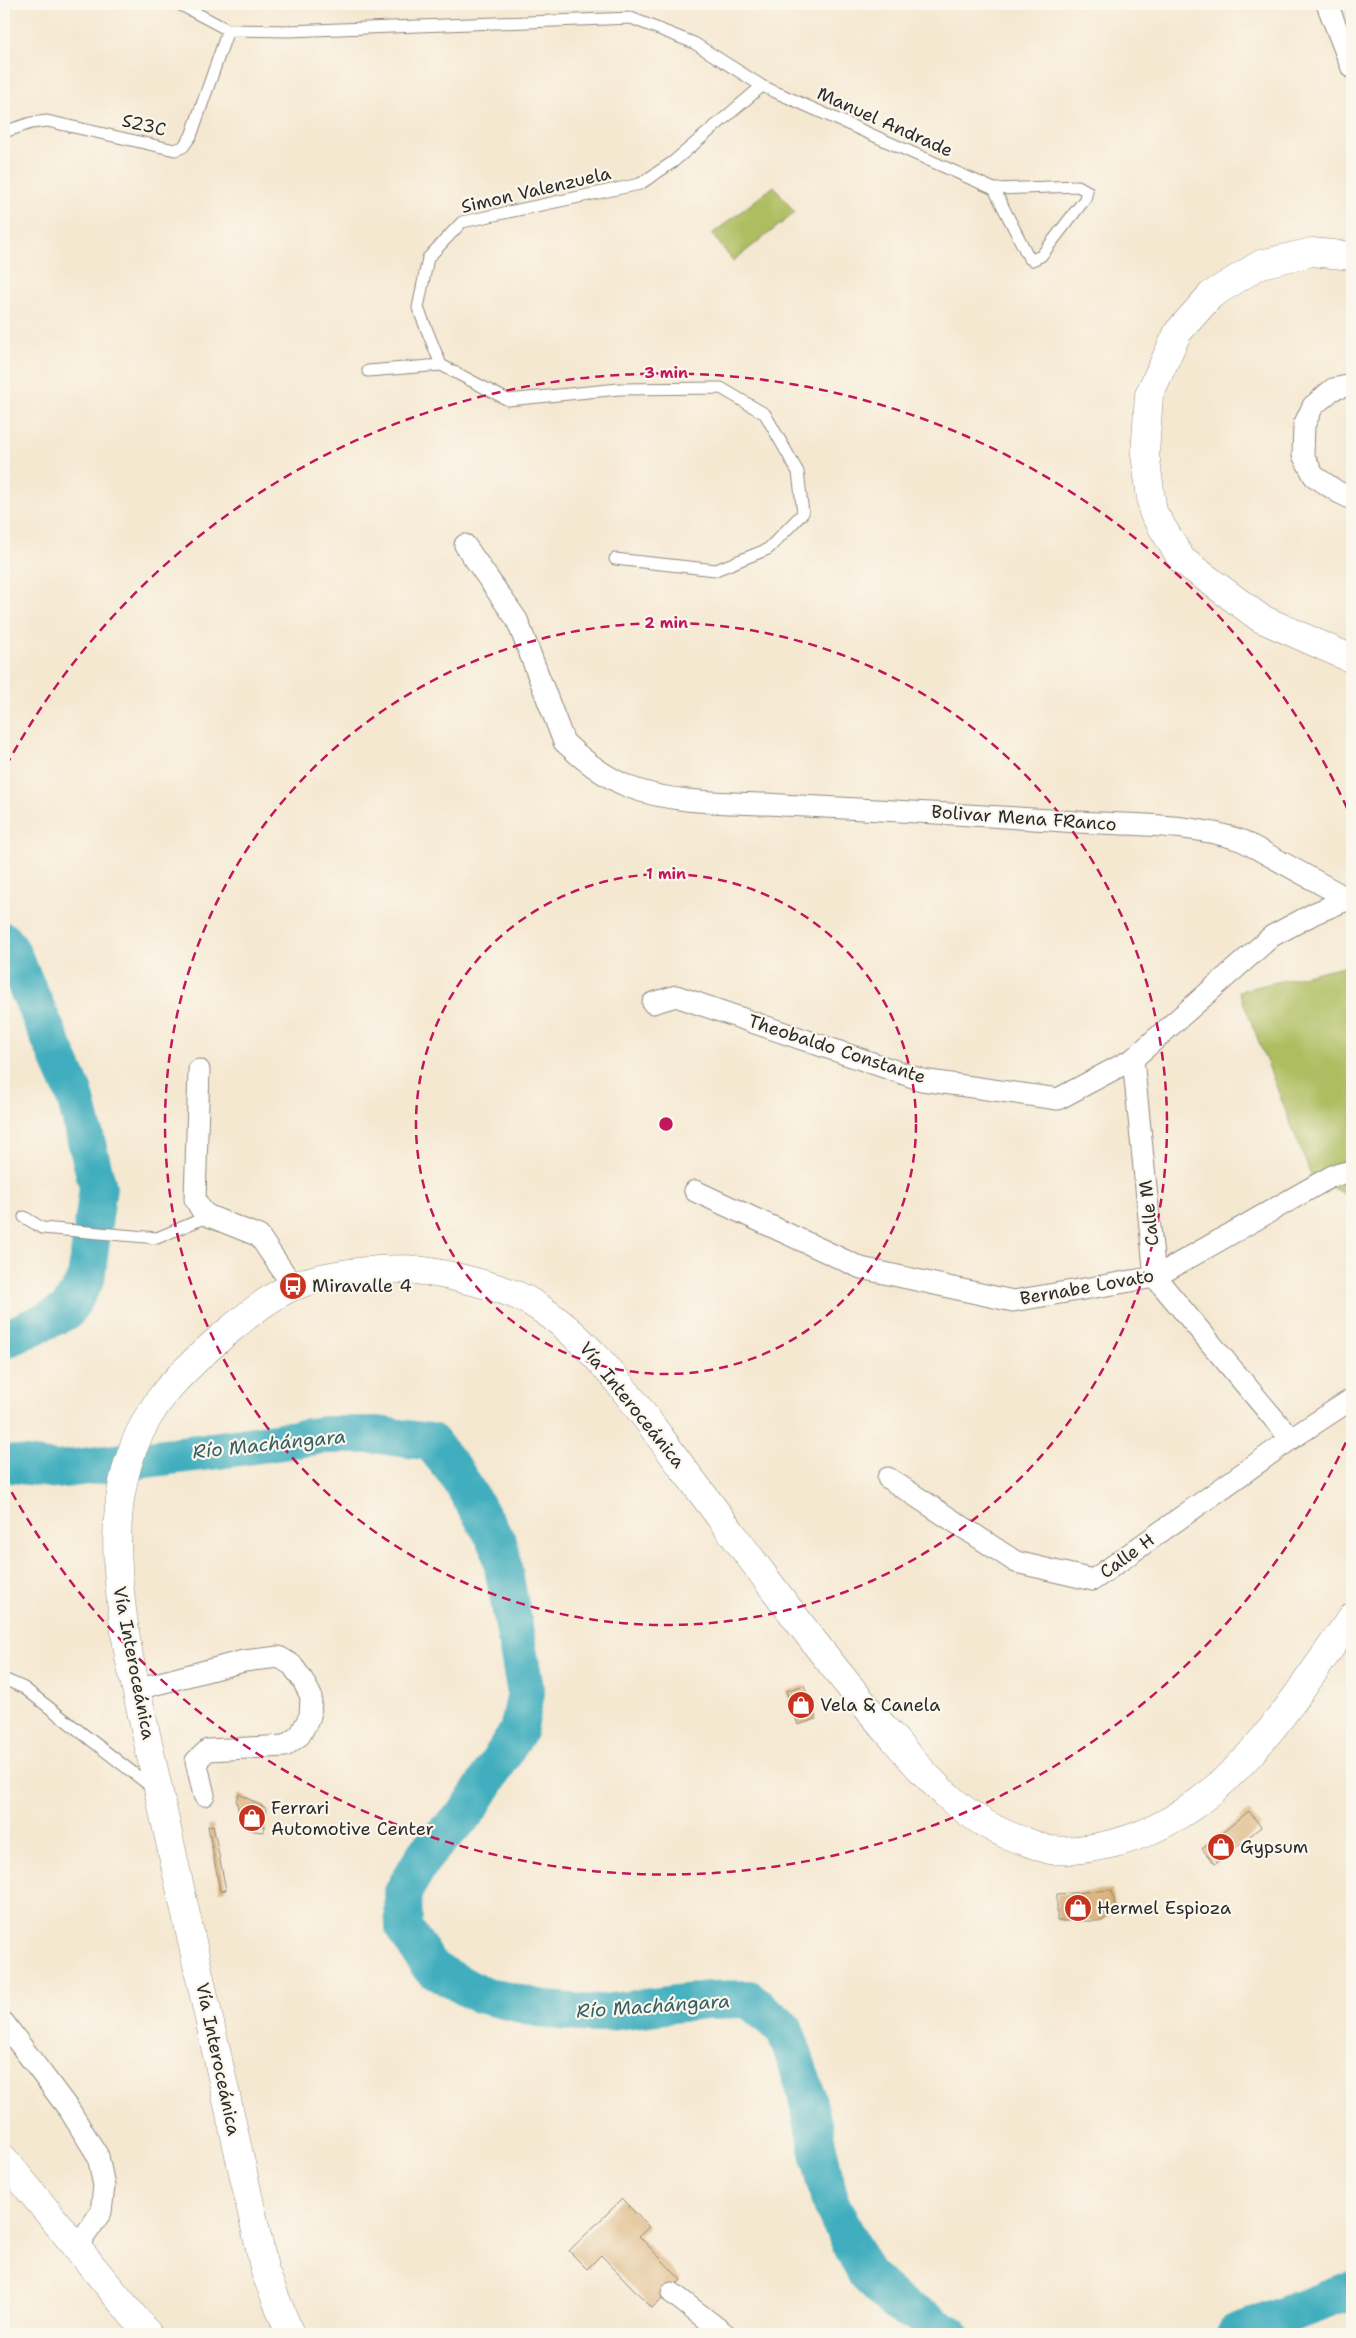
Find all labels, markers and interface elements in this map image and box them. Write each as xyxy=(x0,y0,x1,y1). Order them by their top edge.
street label: Manuel Andrade xyxy=(813,81,957,163)
street label: S23C xyxy=(120,108,168,142)
street label: Simon Valenzuela xyxy=(459,161,613,219)
text: 3 min xyxy=(644,363,688,383)
text: 2 min xyxy=(644,613,688,633)
street label: Bolivar Mena FRanco xyxy=(931,800,1117,836)
text: 1 min xyxy=(646,864,686,884)
street label: Theobaldo Constante xyxy=(745,1009,929,1089)
centre of rings xyxy=(657,1115,675,1133)
street label: Calle M xyxy=(1134,1179,1164,1247)
street label: Bernabe Lovato xyxy=(1018,1263,1156,1311)
bus stop icon: Miravalle 4 xyxy=(278,1271,308,1301)
place label: Miravalle 4 xyxy=(312,1274,412,1298)
street label: Vía Interoceánica xyxy=(574,1337,690,1473)
water label: Río Machángara xyxy=(191,1424,347,1464)
street label: Calle H xyxy=(1095,1528,1159,1584)
street label: Vía Interoceánica xyxy=(107,1584,161,1742)
shop icon: Vela & Canela xyxy=(786,1690,816,1720)
place label: Vela & Canela xyxy=(820,1693,940,1717)
place label: Ferrari Automotive Center xyxy=(271,1796,434,1841)
shop icon: Ferrari Automotive Center xyxy=(237,1803,267,1833)
shop icon: Gypsum xyxy=(1206,1832,1236,1862)
place label: Gypsum xyxy=(1240,1835,1308,1859)
shop icon: Hermel Espioza xyxy=(1063,1893,1093,1923)
place label: Hermel Espioza xyxy=(1097,1896,1231,1920)
street label: Vía Interoceánica xyxy=(190,1980,246,2138)
water label: Río Machángara xyxy=(575,1988,731,2024)

